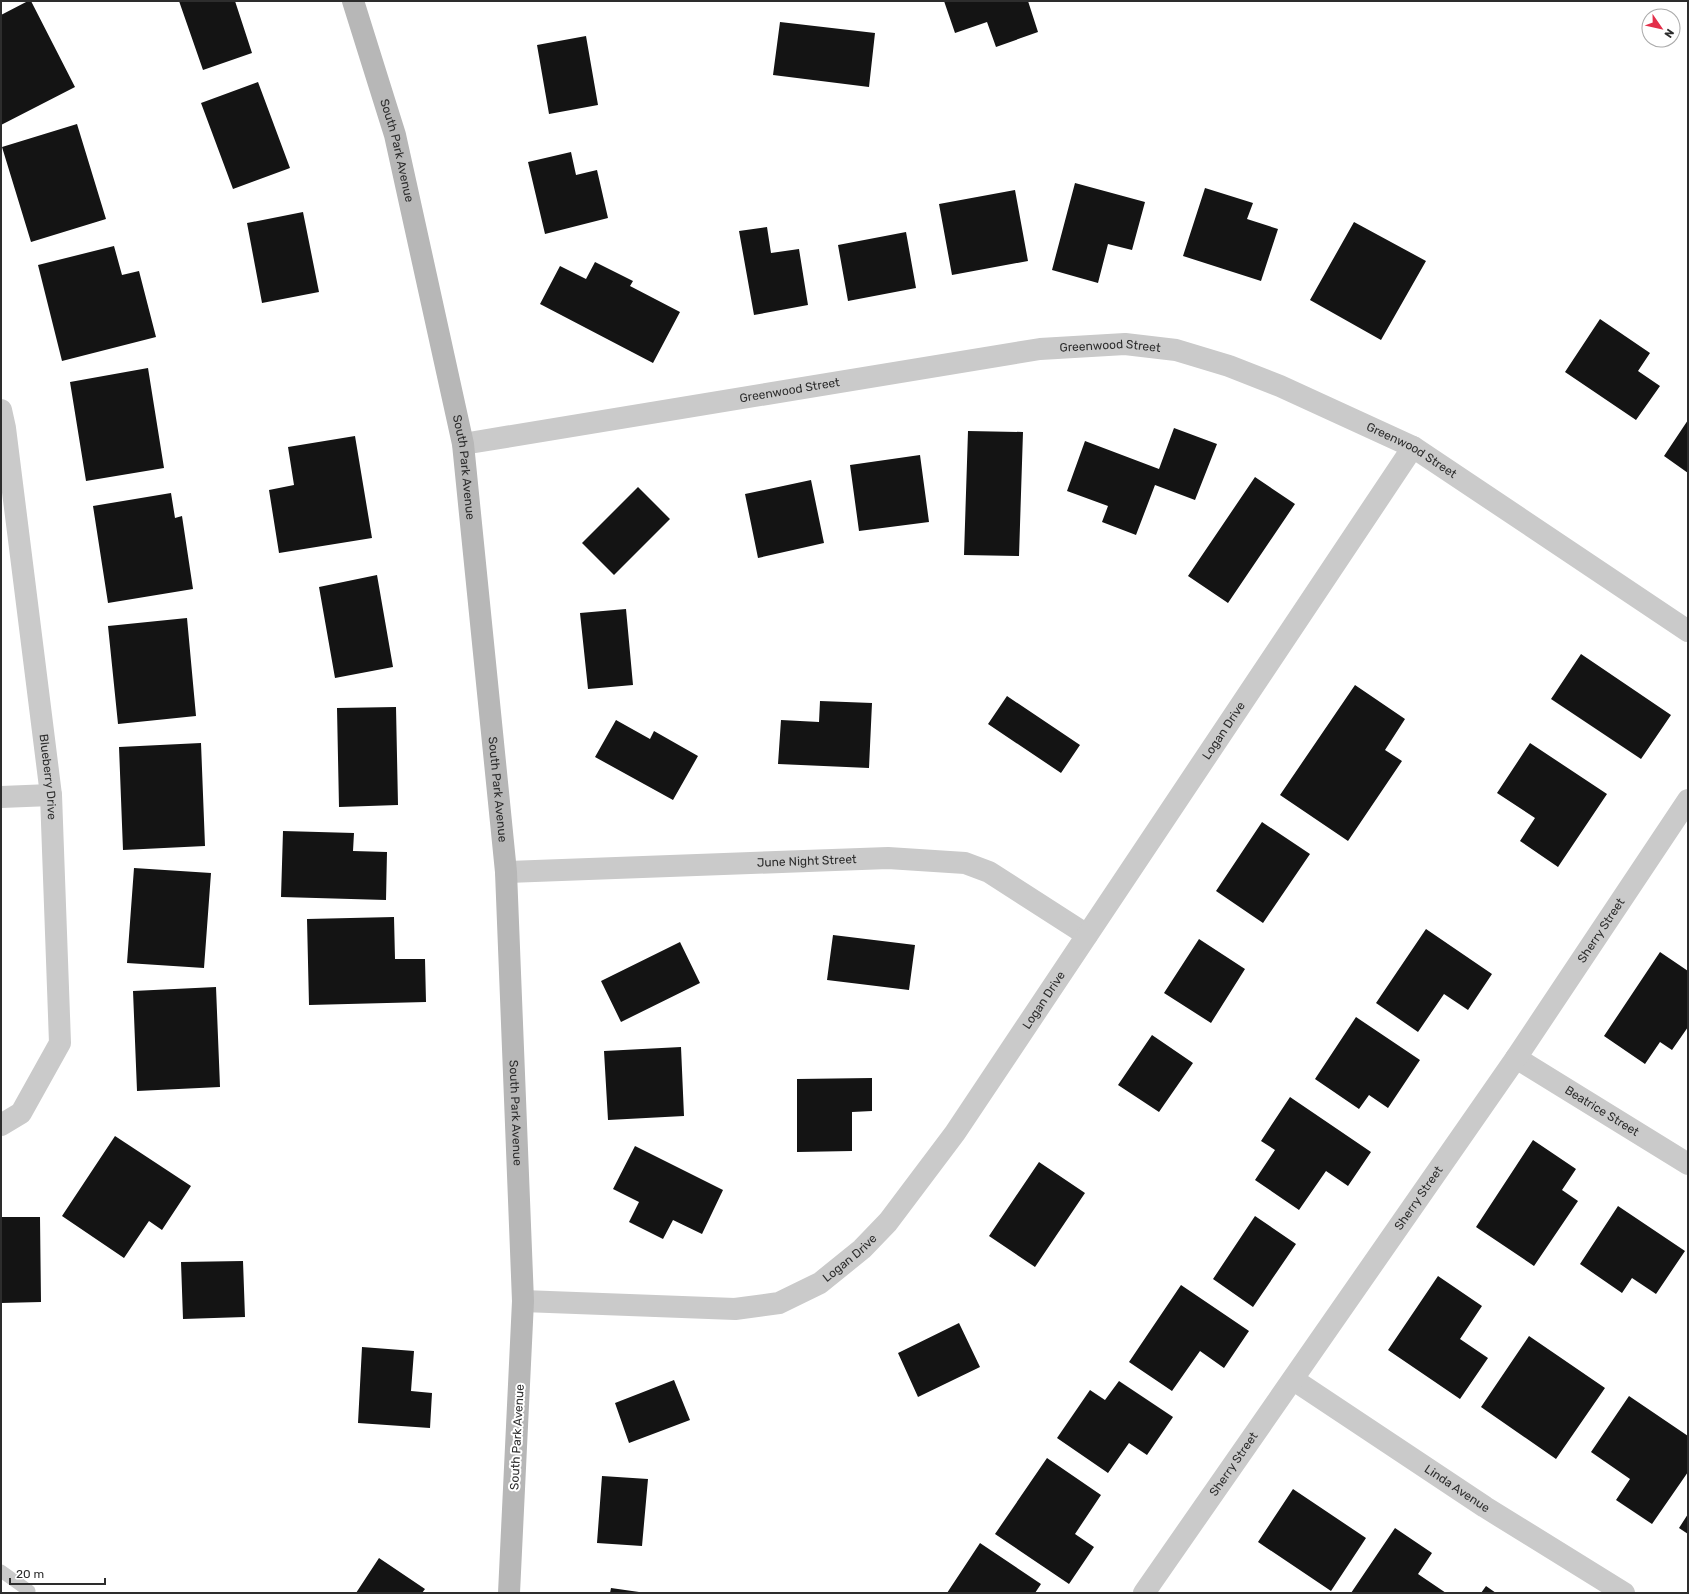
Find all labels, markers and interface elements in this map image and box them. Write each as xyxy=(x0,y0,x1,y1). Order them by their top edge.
north arrow xyxy=(1641,8,1681,48)
text: N xyxy=(1661,26,1676,40)
street label: South Park Avenue xyxy=(377,97,417,204)
street label: Greenwood Street xyxy=(1059,337,1162,355)
street label: Greenwood Street xyxy=(738,375,841,405)
street label: South Park Avenue xyxy=(450,413,478,521)
street label: Greenwood Street xyxy=(1364,420,1460,481)
street label: Logan Drive xyxy=(1199,699,1248,762)
street label: Blueberry Drive xyxy=(36,733,59,820)
street label: South Park Avenue xyxy=(485,736,510,843)
street label: June Night Street xyxy=(757,852,857,870)
street label: Sherry Street xyxy=(1575,895,1628,965)
street label: Logan Drive xyxy=(1020,968,1068,1032)
street label: South Park Avenue xyxy=(506,1060,525,1166)
street label: Beatrice Street xyxy=(1562,1083,1642,1139)
street label: Sherry Street xyxy=(1392,1163,1446,1233)
street label: Logan Drive xyxy=(820,1231,880,1285)
street label: South Park Avenue xyxy=(507,1383,527,1490)
street label: Sherry Street xyxy=(1207,1429,1261,1499)
street label: Linda Avenue xyxy=(1422,1462,1493,1515)
scale bar xyxy=(10,1560,105,1586)
text: 20 m xyxy=(16,1567,44,1581)

